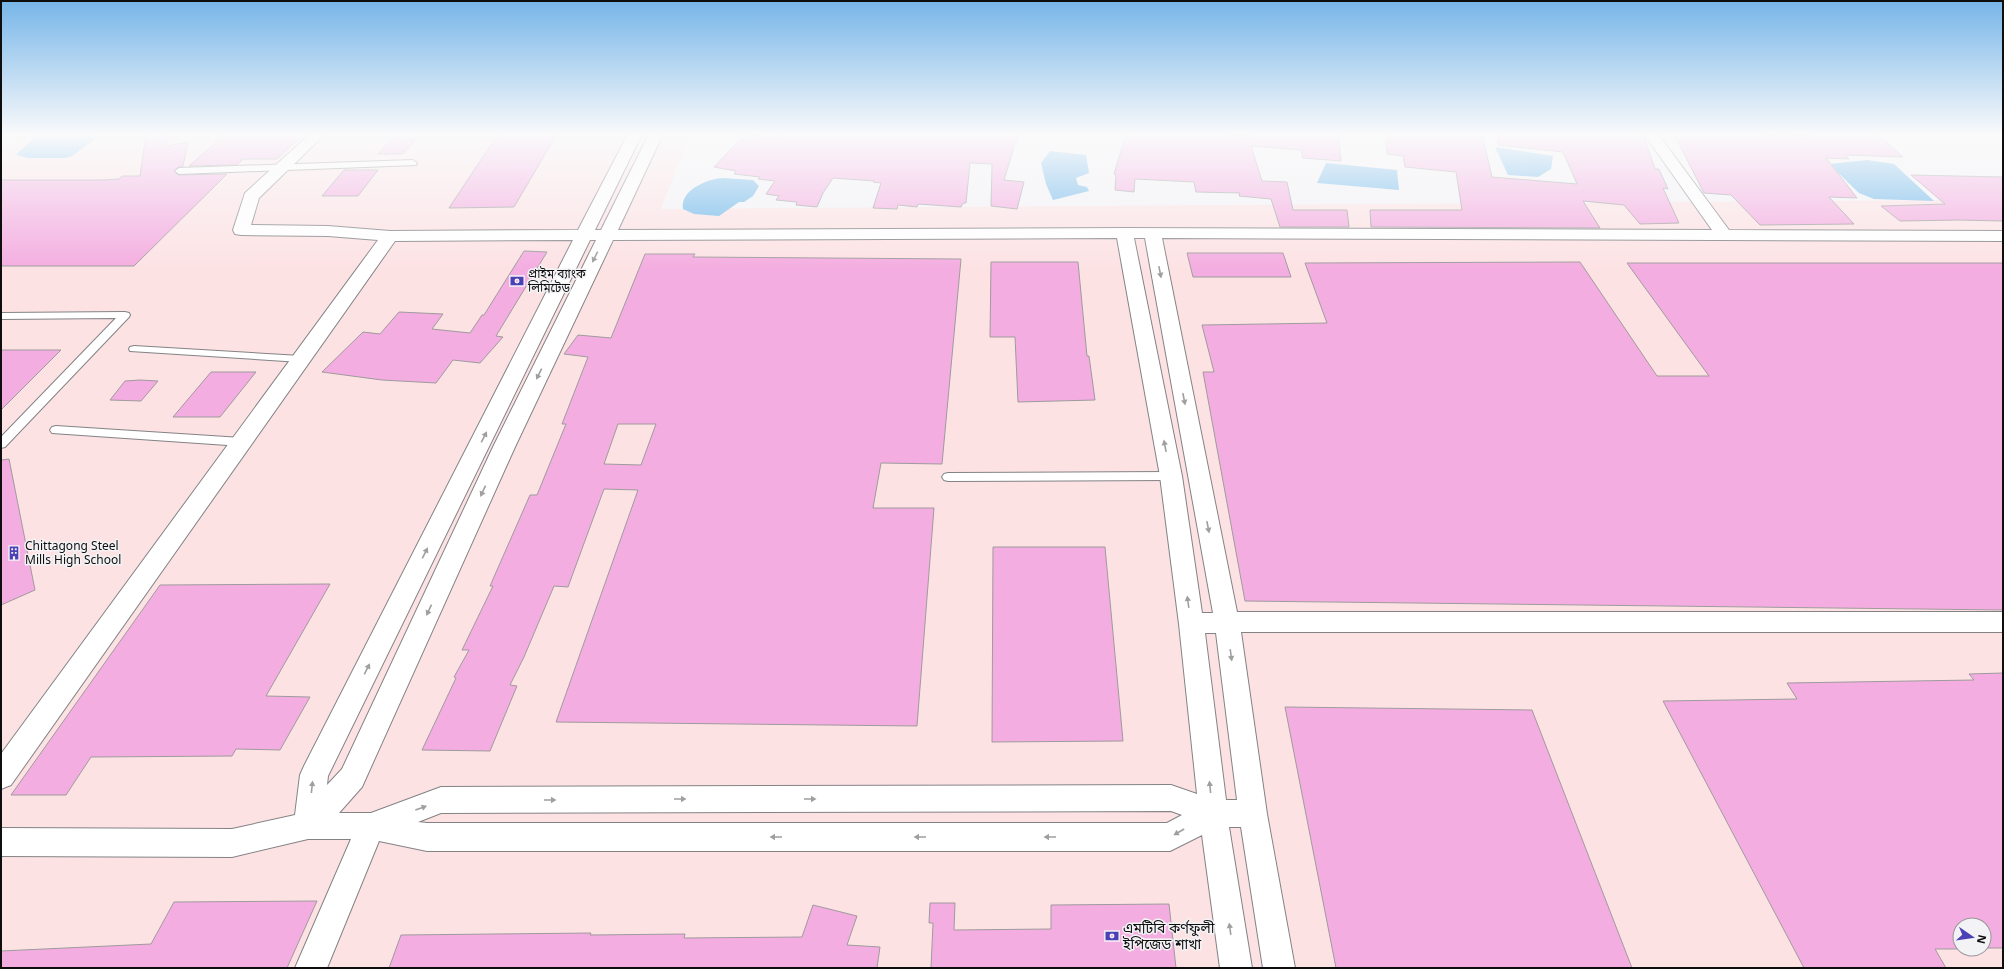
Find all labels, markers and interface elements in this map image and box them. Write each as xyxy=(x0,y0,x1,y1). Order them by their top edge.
one-way arrow xyxy=(592,251,598,262)
place label: প্রাইম ব্যাংক লিমিটেড xyxy=(527,266,586,297)
one-way arrow xyxy=(1157,266,1163,278)
bank icon: প্রাইম ব্যাংক লিমিটেড xyxy=(509,273,525,289)
one-way arrow xyxy=(536,368,542,379)
one-way arrow xyxy=(1181,393,1187,406)
one-way arrow xyxy=(481,432,487,443)
one-way arrow xyxy=(1162,440,1168,452)
one-way arrow xyxy=(480,486,486,497)
one-way arrow xyxy=(1206,521,1212,533)
place label: Chittagong Steel Mills High School xyxy=(25,539,121,569)
building icon: Chittagong Steel Mills High School xyxy=(6,545,22,561)
one-way arrow xyxy=(422,548,429,559)
one-way arrow xyxy=(1185,596,1191,608)
one-way arrow xyxy=(426,604,432,615)
one-way arrow xyxy=(1228,649,1234,661)
one-way arrow xyxy=(364,664,370,675)
one-way arrow xyxy=(309,781,316,793)
one-way arrow xyxy=(1207,781,1213,793)
one-way arrow xyxy=(674,796,687,802)
one-way arrow xyxy=(804,796,817,802)
one-way arrow xyxy=(544,797,557,803)
one-way arrow xyxy=(415,804,427,810)
one-way arrow xyxy=(1173,829,1185,836)
one-way arrow xyxy=(769,834,782,840)
one-way arrow xyxy=(913,834,926,840)
one-way arrow xyxy=(1043,834,1056,840)
north arrow xyxy=(1952,917,1992,957)
place label: এমটিবি কর্ণফুলী ইপিজেড শাখা xyxy=(1122,919,1215,955)
one-way arrow xyxy=(1227,923,1233,935)
bank icon: এমটিবি কর্ণফুলী ইপিজেড শাখা xyxy=(1104,928,1120,944)
text: N xyxy=(1973,933,1989,945)

